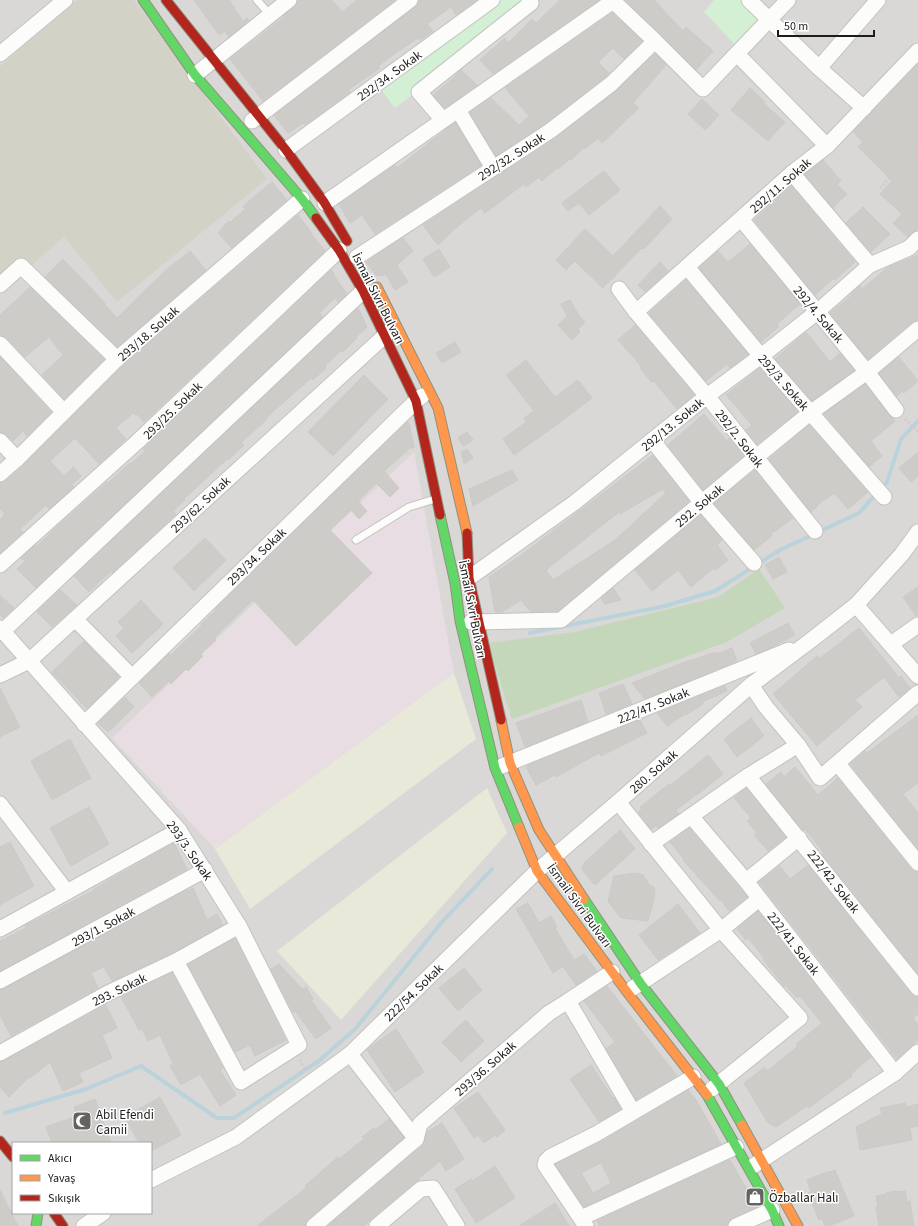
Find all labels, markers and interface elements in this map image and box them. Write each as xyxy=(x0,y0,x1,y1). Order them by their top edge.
scale bar xyxy=(778,12,874,38)
text: 50 m xyxy=(784,18,808,35)
street label: 292/34. Sokak xyxy=(354,46,426,105)
street label: 292/32. Sokak xyxy=(475,128,549,185)
street label: 292/11. Sokak xyxy=(746,154,816,217)
street label: İsmail Sivri Bulvarı xyxy=(347,250,409,347)
street label: 292/4. Sokak xyxy=(789,282,848,347)
street label: 293/18. Sokak xyxy=(114,302,184,365)
street label: 292/3. Sokak xyxy=(754,351,813,415)
street label: 293/25. Sokak xyxy=(139,377,207,444)
street label: 292/13. Sokak xyxy=(637,394,708,456)
street label: 292/2. Sokak xyxy=(711,406,768,472)
street label: 293/62. Sokak xyxy=(167,472,235,537)
street label: 292. Sokak xyxy=(671,480,728,531)
street label: 293/34. Sokak xyxy=(223,523,291,590)
street label: İsmail Sivri Bulvarı xyxy=(454,558,490,660)
street label: 222/47. Sokak xyxy=(615,683,692,729)
street label: 280. Sokak xyxy=(626,745,682,798)
street label: 293/3. Sokak xyxy=(162,817,217,885)
street label: 222/42. Sokak xyxy=(803,846,864,918)
street label: İsmail Sivri Bulvarı xyxy=(543,860,616,951)
street label: 293/1. Sokak xyxy=(69,902,139,951)
street label: 222/41. Sokak xyxy=(763,908,824,980)
street label: 222/54. Sokak xyxy=(380,959,448,1026)
street label: 293. Sokak xyxy=(89,969,150,1011)
street label: 293/36. Sokak xyxy=(451,1037,521,1100)
place label: Abil Efendi Camii xyxy=(96,1106,154,1139)
mosque icon: Abil Efendi Camii xyxy=(71,1110,93,1132)
legend xyxy=(12,1142,152,1214)
text: Akıcı xyxy=(48,1150,72,1167)
text: Yavaş xyxy=(47,1170,75,1187)
shop icon: Özballar Halı xyxy=(744,1186,766,1208)
place label: Özballar Halı xyxy=(769,1189,838,1207)
text: Sıkışık xyxy=(48,1190,80,1207)

